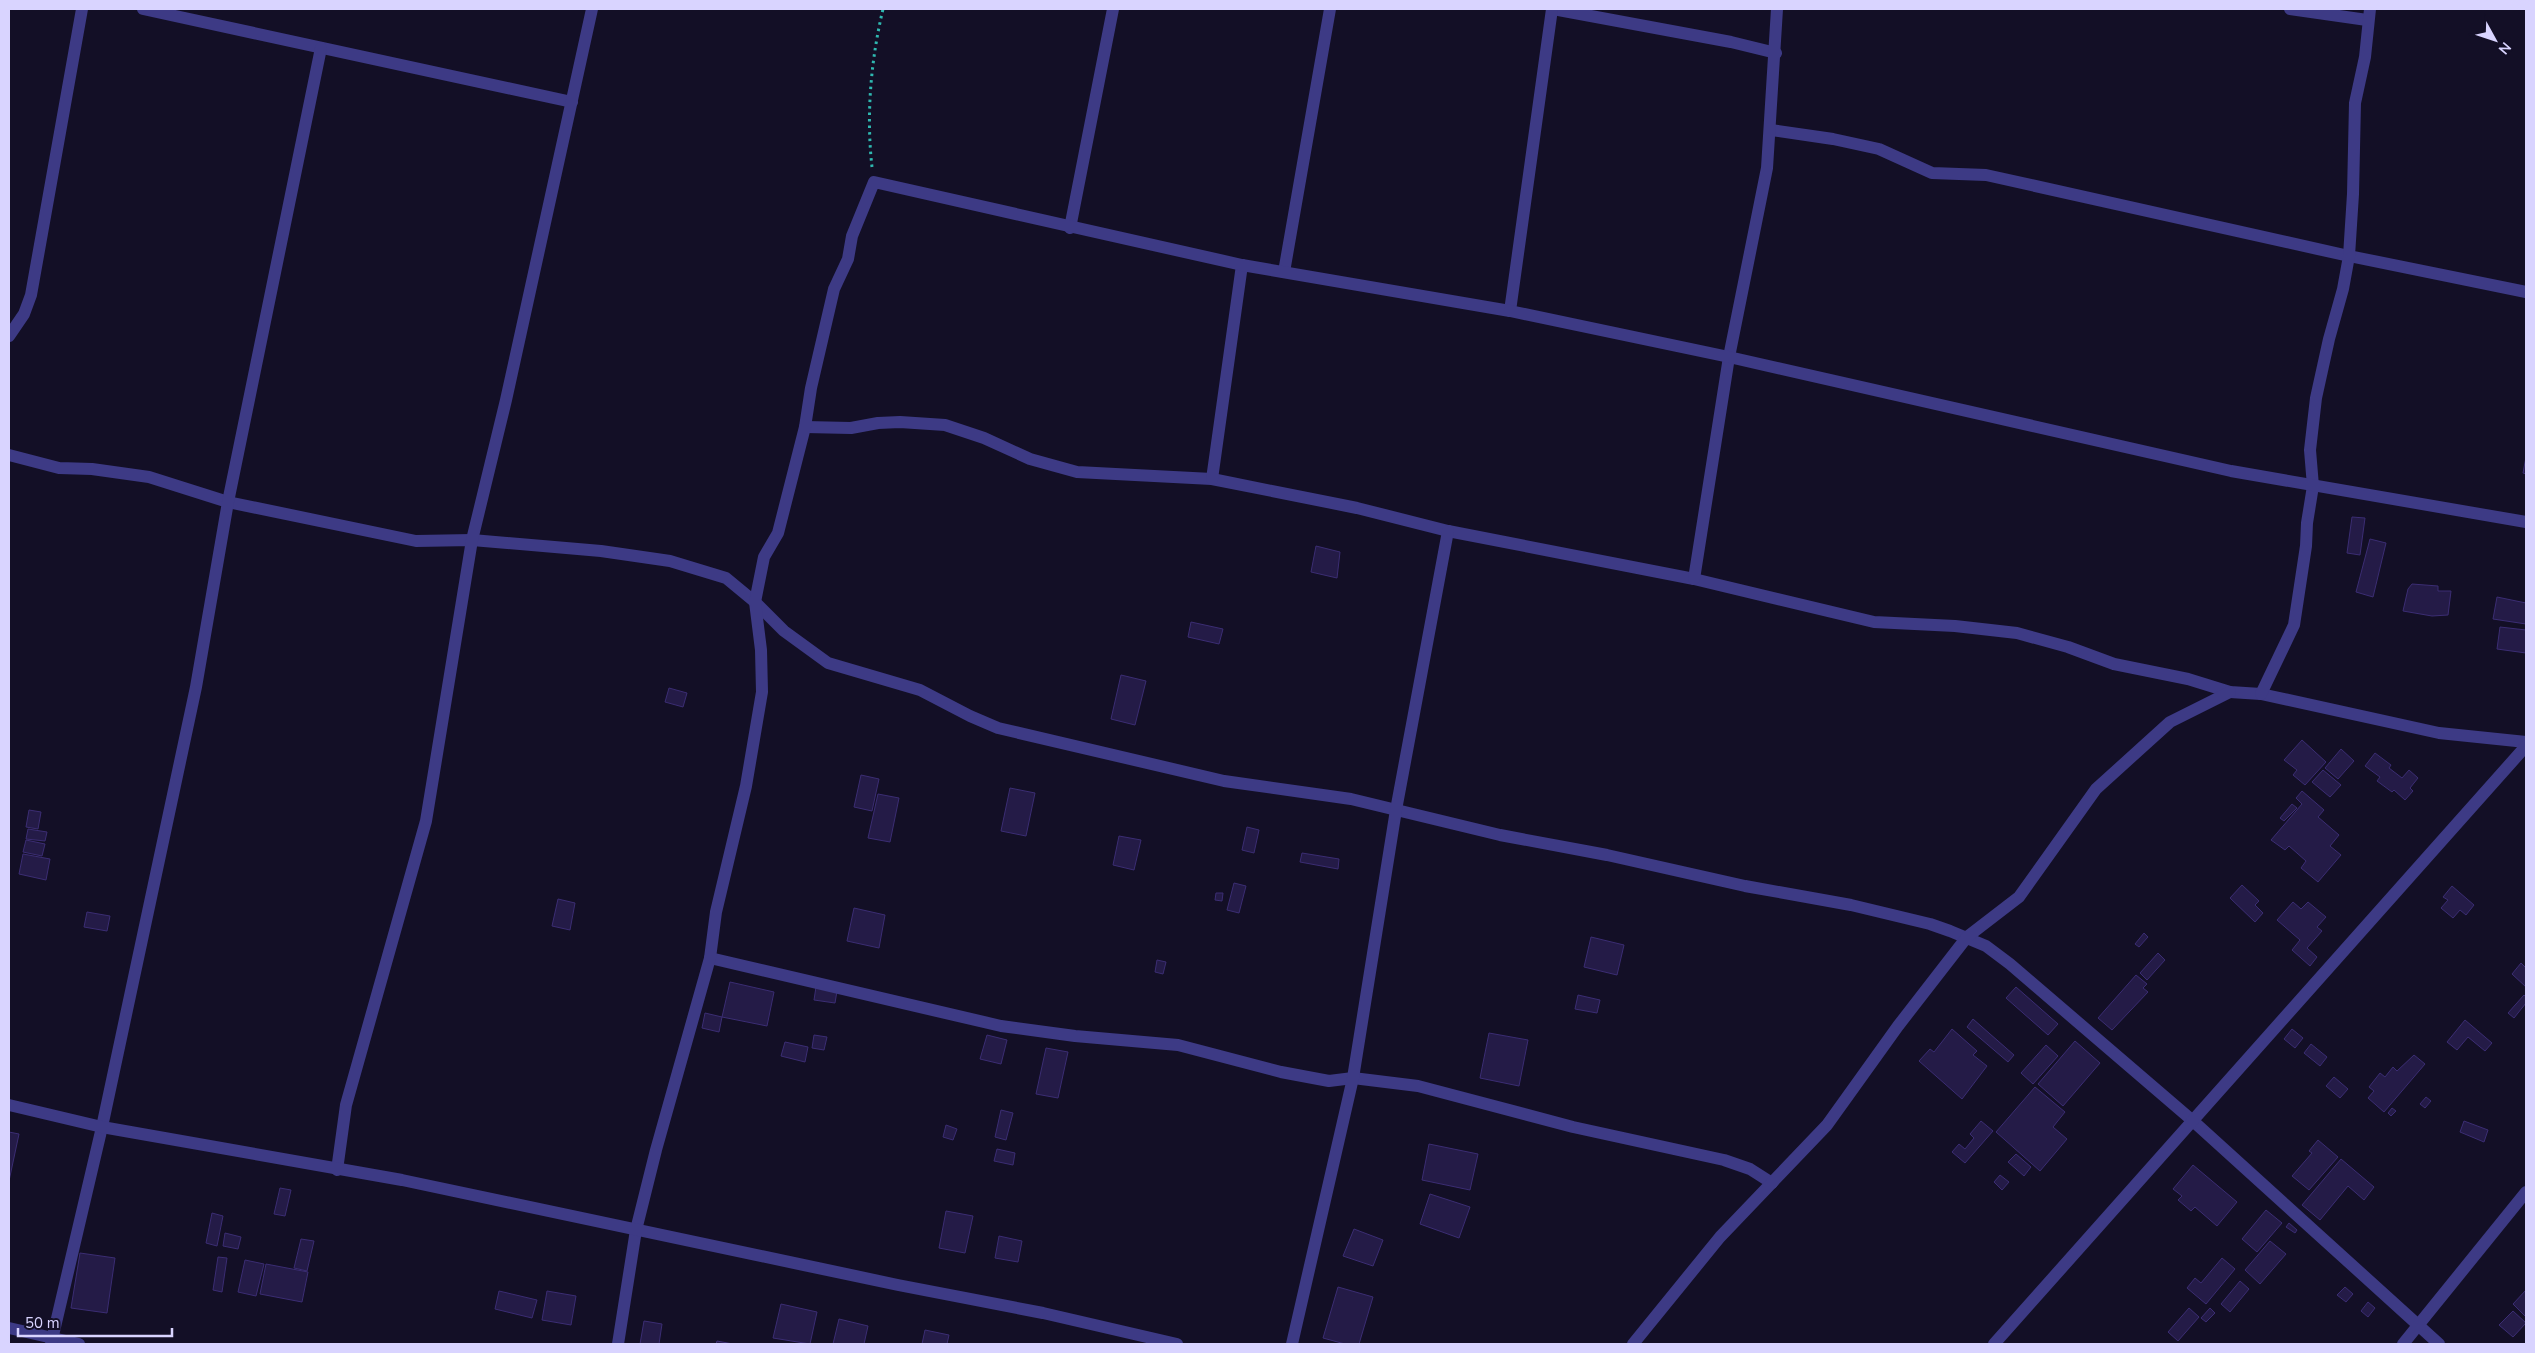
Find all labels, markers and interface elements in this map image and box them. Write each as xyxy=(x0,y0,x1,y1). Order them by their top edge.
north arrow xyxy=(2470,15,2520,65)
text: N xyxy=(2494,38,2515,58)
scale bar xyxy=(18,1306,171,1338)
text: 50 m xyxy=(25,1313,60,1333)

